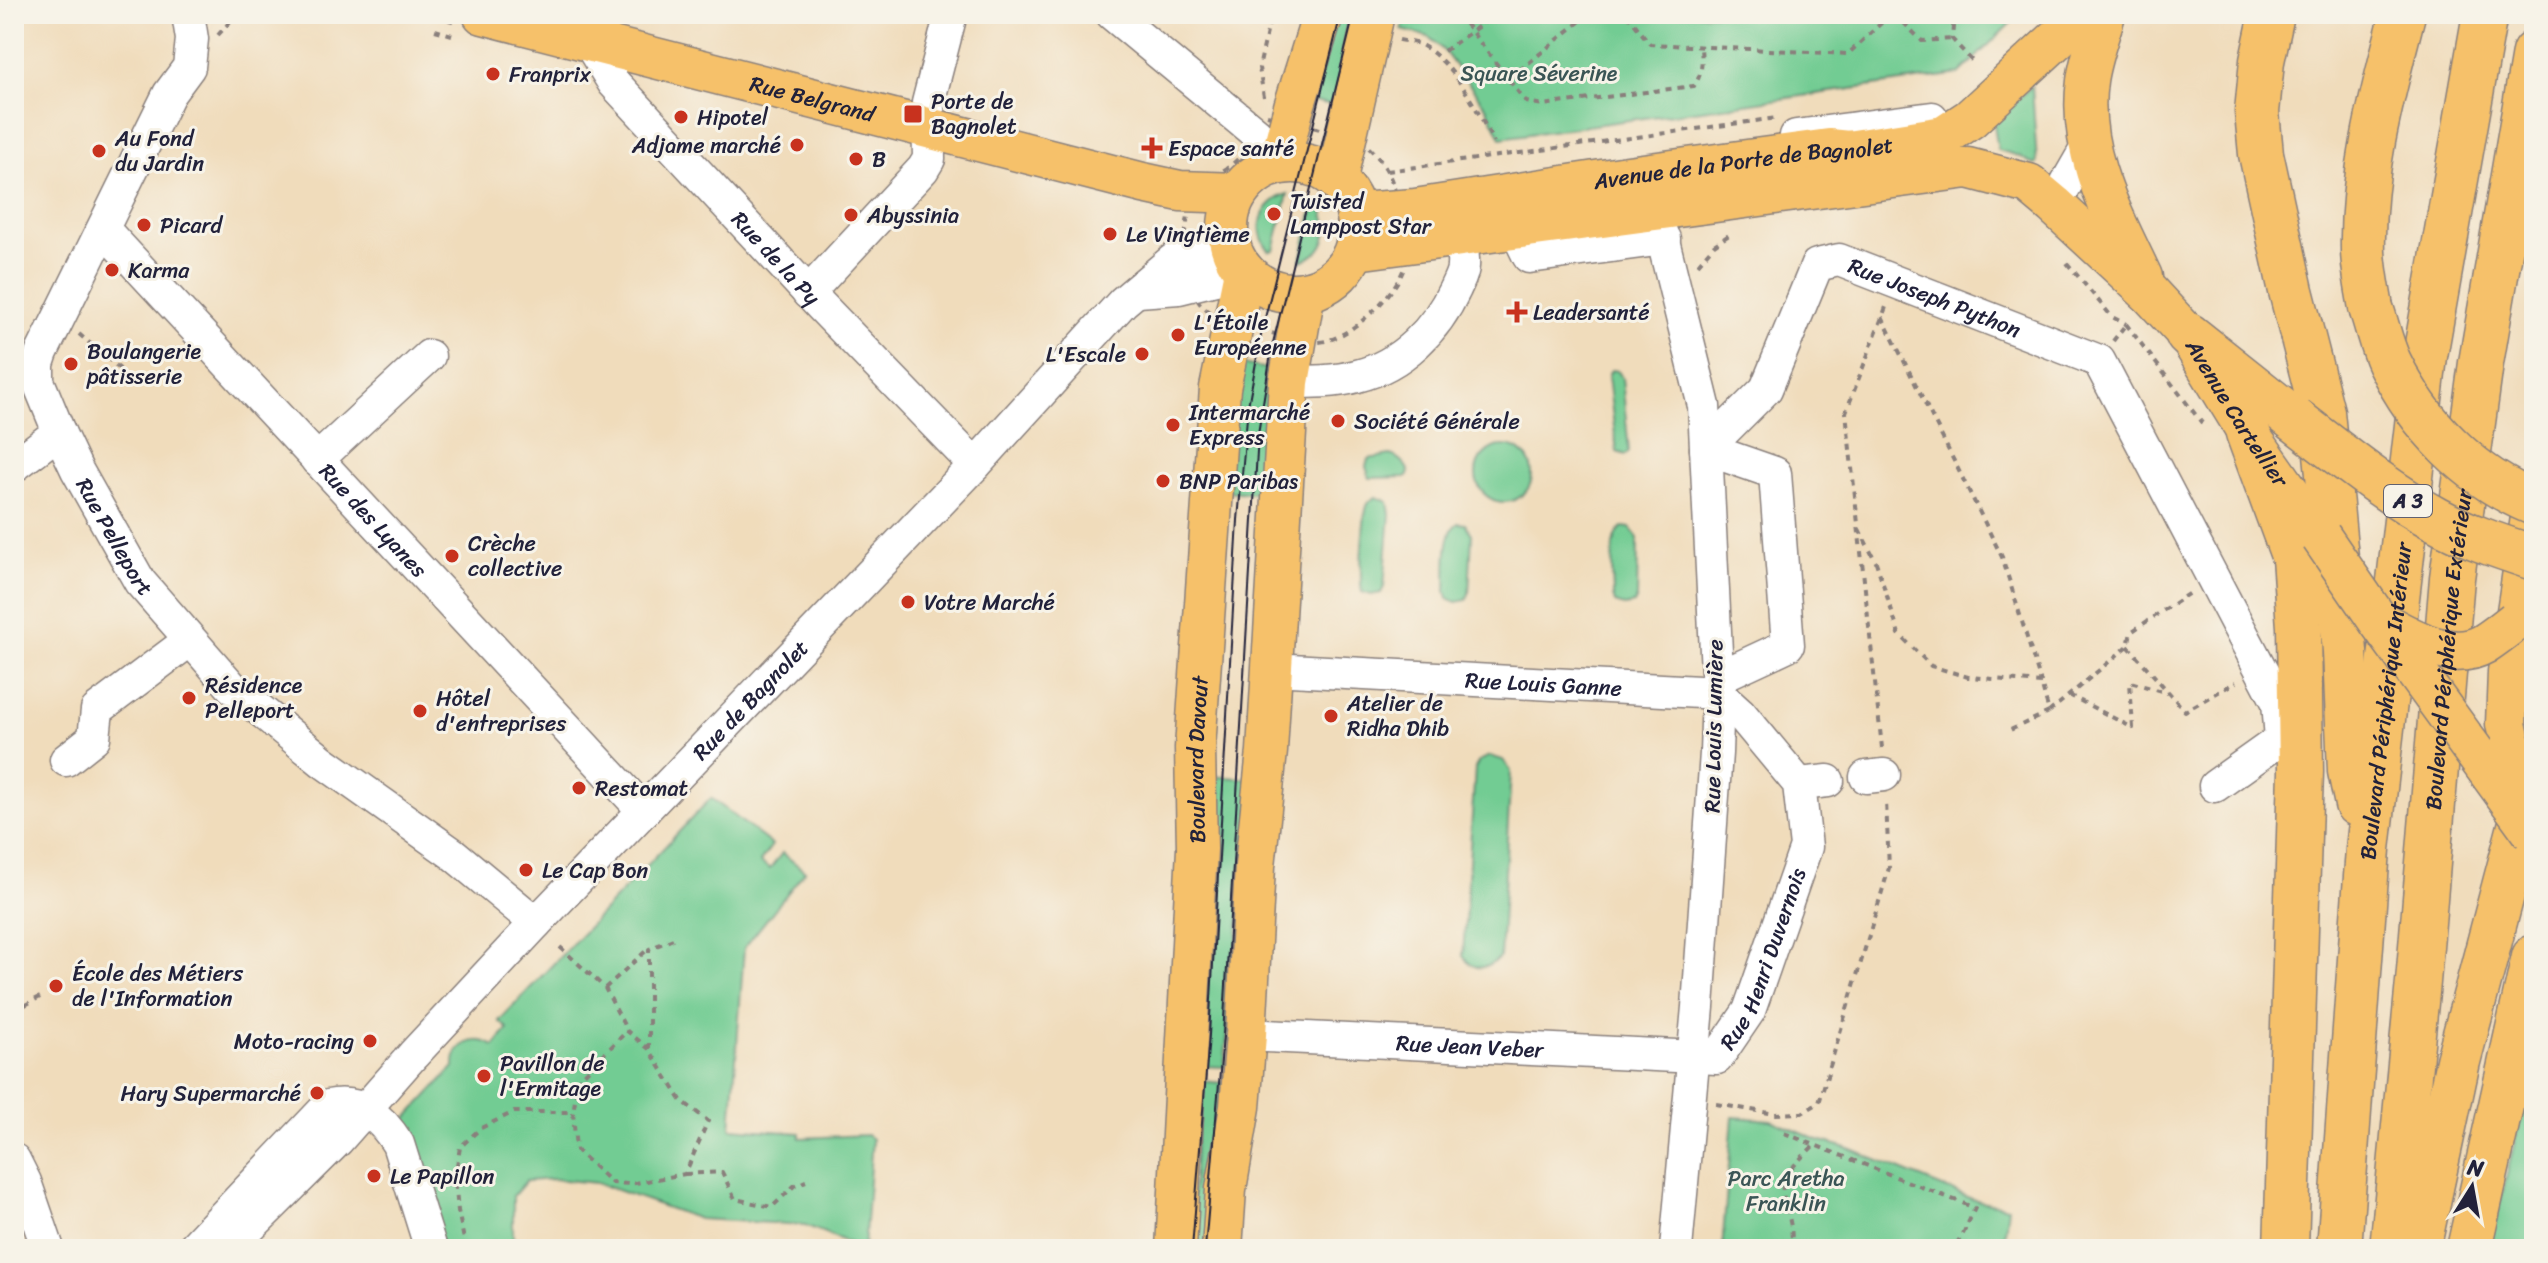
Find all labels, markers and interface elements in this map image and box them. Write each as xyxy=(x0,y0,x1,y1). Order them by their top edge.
park label: Square Séverine xyxy=(1461,54,1618,93)
place label: Franprix xyxy=(509,55,592,94)
street label: Rue Belgrand xyxy=(745,64,880,134)
marker: Franprix xyxy=(484,65,502,83)
place label: Porte de Bagnolet xyxy=(931,82,1017,146)
place label: Hipotel xyxy=(697,98,769,137)
marker: Porte de Bagnolet xyxy=(902,103,924,125)
marker: Hipotel xyxy=(672,108,690,126)
place label: Au Fond du Jardin xyxy=(114,119,204,183)
street label: Avenue de la Porte de Bagnolet xyxy=(1590,125,1896,201)
place label: Adjame marché xyxy=(631,126,781,165)
place label: Espace santé xyxy=(1168,129,1294,168)
marker: Adjame marché xyxy=(788,136,806,154)
marker: Espace santé xyxy=(1143,139,1161,157)
place label: B xyxy=(872,140,886,179)
marker: Au Fond du Jardin xyxy=(90,142,108,160)
marker: B xyxy=(847,150,865,168)
place label: Twisted Lamppost Star xyxy=(1290,182,1433,246)
place label: Abyssinia xyxy=(866,196,959,235)
street label: Rue de la Py xyxy=(722,202,831,315)
marker: Twisted Lamppost Star xyxy=(1265,205,1283,223)
place label: Picard xyxy=(160,206,223,245)
marker: Abyssinia xyxy=(842,206,860,224)
place label: Le Vingtième xyxy=(1126,215,1250,254)
marker: Picard xyxy=(135,216,153,234)
marker: Le Vingtième xyxy=(1101,225,1119,243)
street label: Rue Joseph Python xyxy=(1842,246,2027,349)
place label: Karma xyxy=(128,251,190,290)
marker: Karma xyxy=(103,261,121,279)
place label: Leadersanté xyxy=(1533,293,1650,332)
place label: L'Étoile Européenne xyxy=(1194,303,1307,367)
marker: Leadersanté xyxy=(1508,303,1526,321)
marker: L'Étoile Européenne xyxy=(1169,326,1187,344)
street label: Avenue Cartellier xyxy=(2174,330,2300,497)
place label: Boulangerie pâtisserie xyxy=(86,332,202,396)
place label: L'Escale xyxy=(1046,335,1126,374)
marker: L'Escale xyxy=(1133,345,1151,363)
marker: Boulangerie pâtisserie xyxy=(62,355,80,373)
place label: Intermarché Express xyxy=(1188,393,1310,457)
place label: Société Générale xyxy=(1354,402,1520,441)
marker: Société Générale xyxy=(1329,412,1347,430)
marker: Intermarché Express xyxy=(1164,416,1182,434)
street label: Rue des Lyanes xyxy=(309,454,438,588)
place label: BNP Paribas xyxy=(1179,462,1298,501)
street label: Rue Pelleport xyxy=(65,470,163,606)
marker: BNP Paribas xyxy=(1154,472,1172,490)
road number: A 3 xyxy=(2384,485,2432,517)
street label: Boulevard Périphérique Extérieur xyxy=(2414,485,2484,812)
place label: Crèche collective xyxy=(468,524,562,588)
street label: Boulevard Périphérique Intérieur xyxy=(2348,538,2424,861)
marker: Crèche collective xyxy=(443,547,461,565)
place label: Votre Marché xyxy=(924,583,1055,622)
marker: Votre Marché xyxy=(899,593,917,611)
street label: Rue de Bagnolet xyxy=(682,630,819,770)
street label: Rue Louis Lumière xyxy=(1692,639,1735,813)
street label: Rue Louis Ganne xyxy=(1464,660,1623,708)
place label: Résidence Pelleport xyxy=(205,666,303,730)
street label: Boulevard Davout xyxy=(1176,674,1220,844)
place label: Hôtel d'entreprises xyxy=(436,679,567,743)
place label: Atelier de Ridha Dhib xyxy=(1346,684,1449,748)
marker: Résidence Pelleport xyxy=(180,689,198,707)
marker: Hôtel d'entreprises xyxy=(411,702,429,720)
marker: Atelier de Ridha Dhib xyxy=(1322,707,1340,725)
place label: Restomat xyxy=(595,769,689,808)
marker: Restomat xyxy=(570,779,588,797)
place label: Le Cap Bon xyxy=(542,851,648,890)
marker: Le Cap Bon xyxy=(517,861,535,879)
street label: Rue Henri Duvernois xyxy=(1709,862,1817,1058)
place label: École des Métiers de l'Information xyxy=(72,954,244,1018)
marker: École des Métiers de l'Information xyxy=(47,977,65,995)
place label: Moto-racing xyxy=(234,1022,354,1061)
street label: Rue Jean Veber xyxy=(1395,1023,1545,1070)
marker: Moto-racing xyxy=(361,1032,379,1050)
place label: Pavillon de l'Ermitage xyxy=(500,1044,605,1108)
marker: Pavillon de l'Ermitage xyxy=(475,1067,493,1085)
place label: Hary Supermarché xyxy=(121,1074,301,1113)
marker: Hary Supermarché xyxy=(308,1084,326,1102)
north arrow xyxy=(2432,1147,2512,1227)
text: N xyxy=(2464,1147,2488,1189)
place label: Le Papillon xyxy=(390,1157,495,1196)
park label: Parc Aretha Franklin xyxy=(1727,1159,1845,1223)
marker: Le Papillon xyxy=(365,1167,383,1185)

